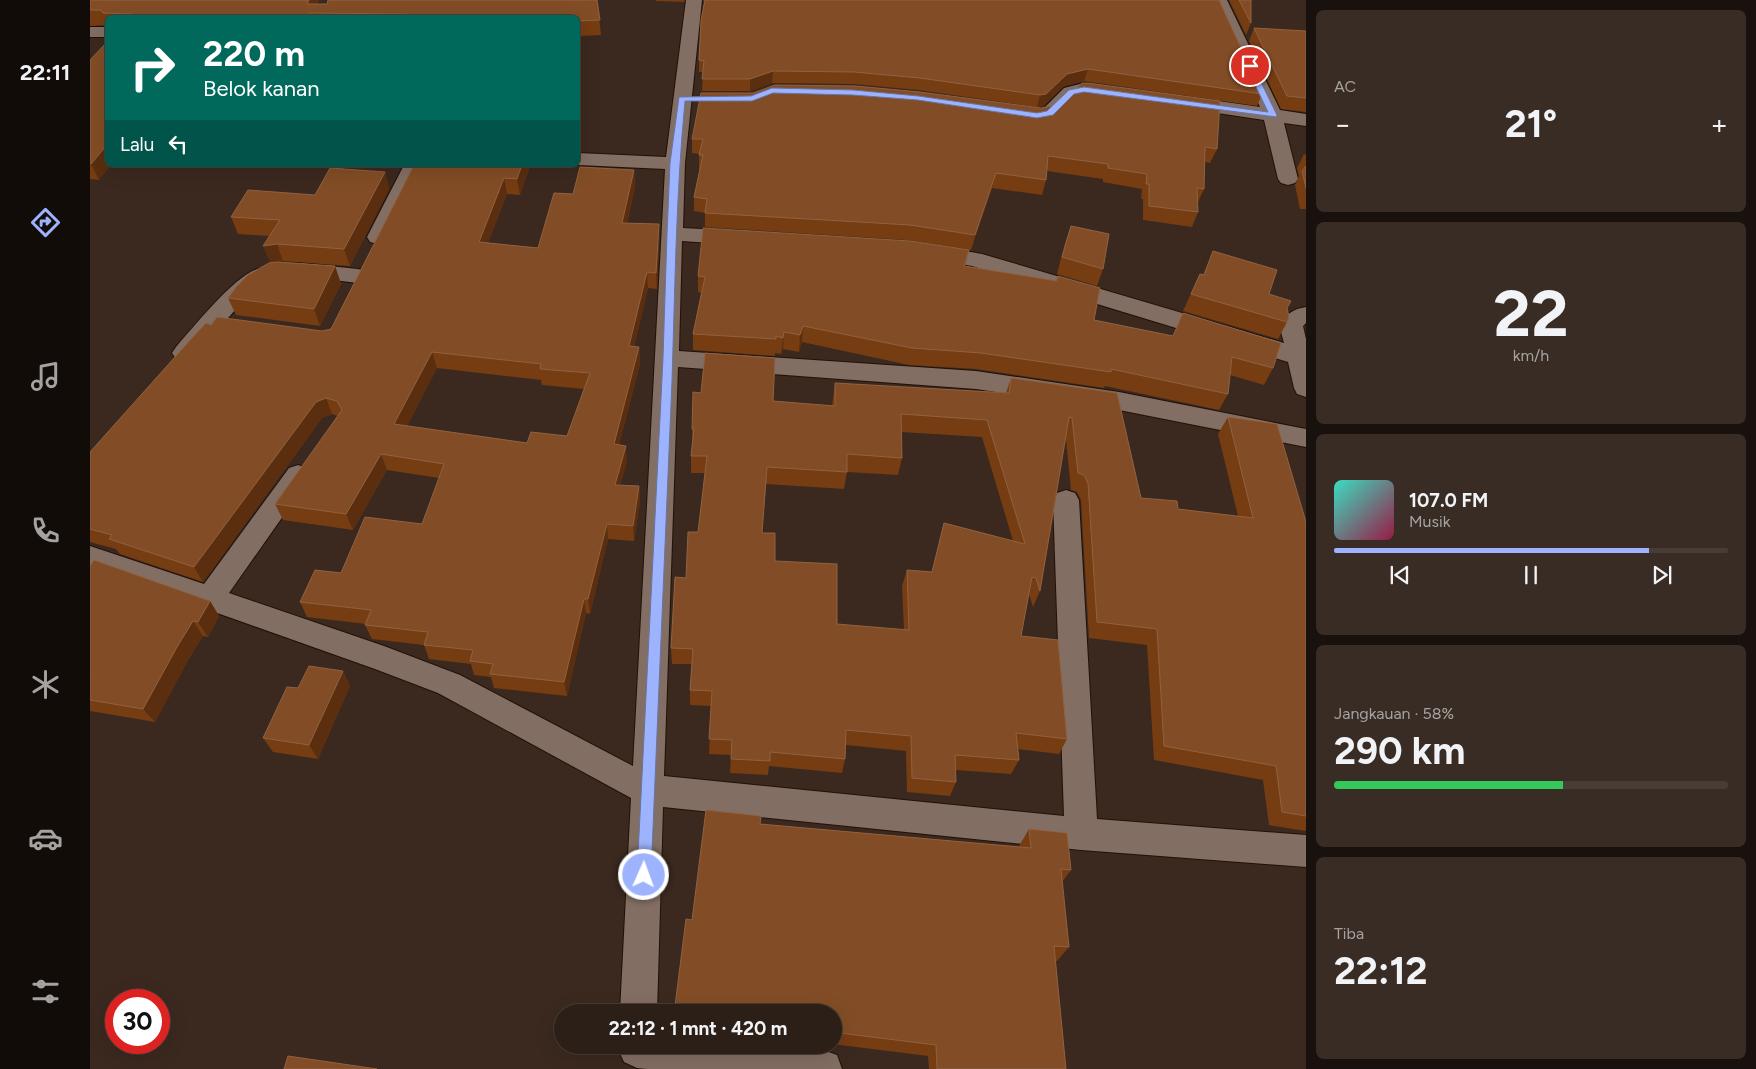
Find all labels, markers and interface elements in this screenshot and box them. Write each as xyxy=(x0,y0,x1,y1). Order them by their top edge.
text: 220 m xyxy=(203,33,305,75)
icon: right xyxy=(120,35,185,100)
pin xyxy=(1229,45,1271,87)
icon: arrive xyxy=(1236,52,1264,80)
text: 22:11 xyxy=(20,59,70,86)
text: Belok kanan xyxy=(203,75,320,102)
text: AC xyxy=(1334,77,1356,96)
text: 21° xyxy=(1505,101,1557,147)
text: − xyxy=(1334,107,1351,141)
text: + xyxy=(1711,107,1728,141)
icon: left xyxy=(164,130,192,158)
text: Lalu xyxy=(120,133,154,156)
icon: directions xyxy=(28,205,63,240)
text: 22 xyxy=(1493,274,1569,352)
text: km/h xyxy=(1513,346,1549,365)
icon: music xyxy=(28,359,63,394)
text: 107.0 FM xyxy=(1409,489,1488,512)
text: Musik xyxy=(1409,512,1450,531)
icon: phone xyxy=(28,513,63,548)
icon: previous xyxy=(1386,561,1414,589)
icon: pause xyxy=(1517,561,1545,589)
icon: next xyxy=(1648,561,1676,589)
icon: climate xyxy=(28,667,63,702)
text: Jangkauan · 58% xyxy=(1334,704,1454,723)
text: 290 km xyxy=(1334,728,1465,774)
icon: car xyxy=(28,821,63,856)
position arrow xyxy=(617,848,669,900)
text: Tiba xyxy=(1334,924,1364,943)
text: 22:12 xyxy=(1334,948,1427,994)
icon: filters xyxy=(28,974,63,1009)
speed limit sign: 30 xyxy=(105,989,170,1054)
text: 22:12 · 1 mnt · 420 m xyxy=(609,1017,787,1040)

